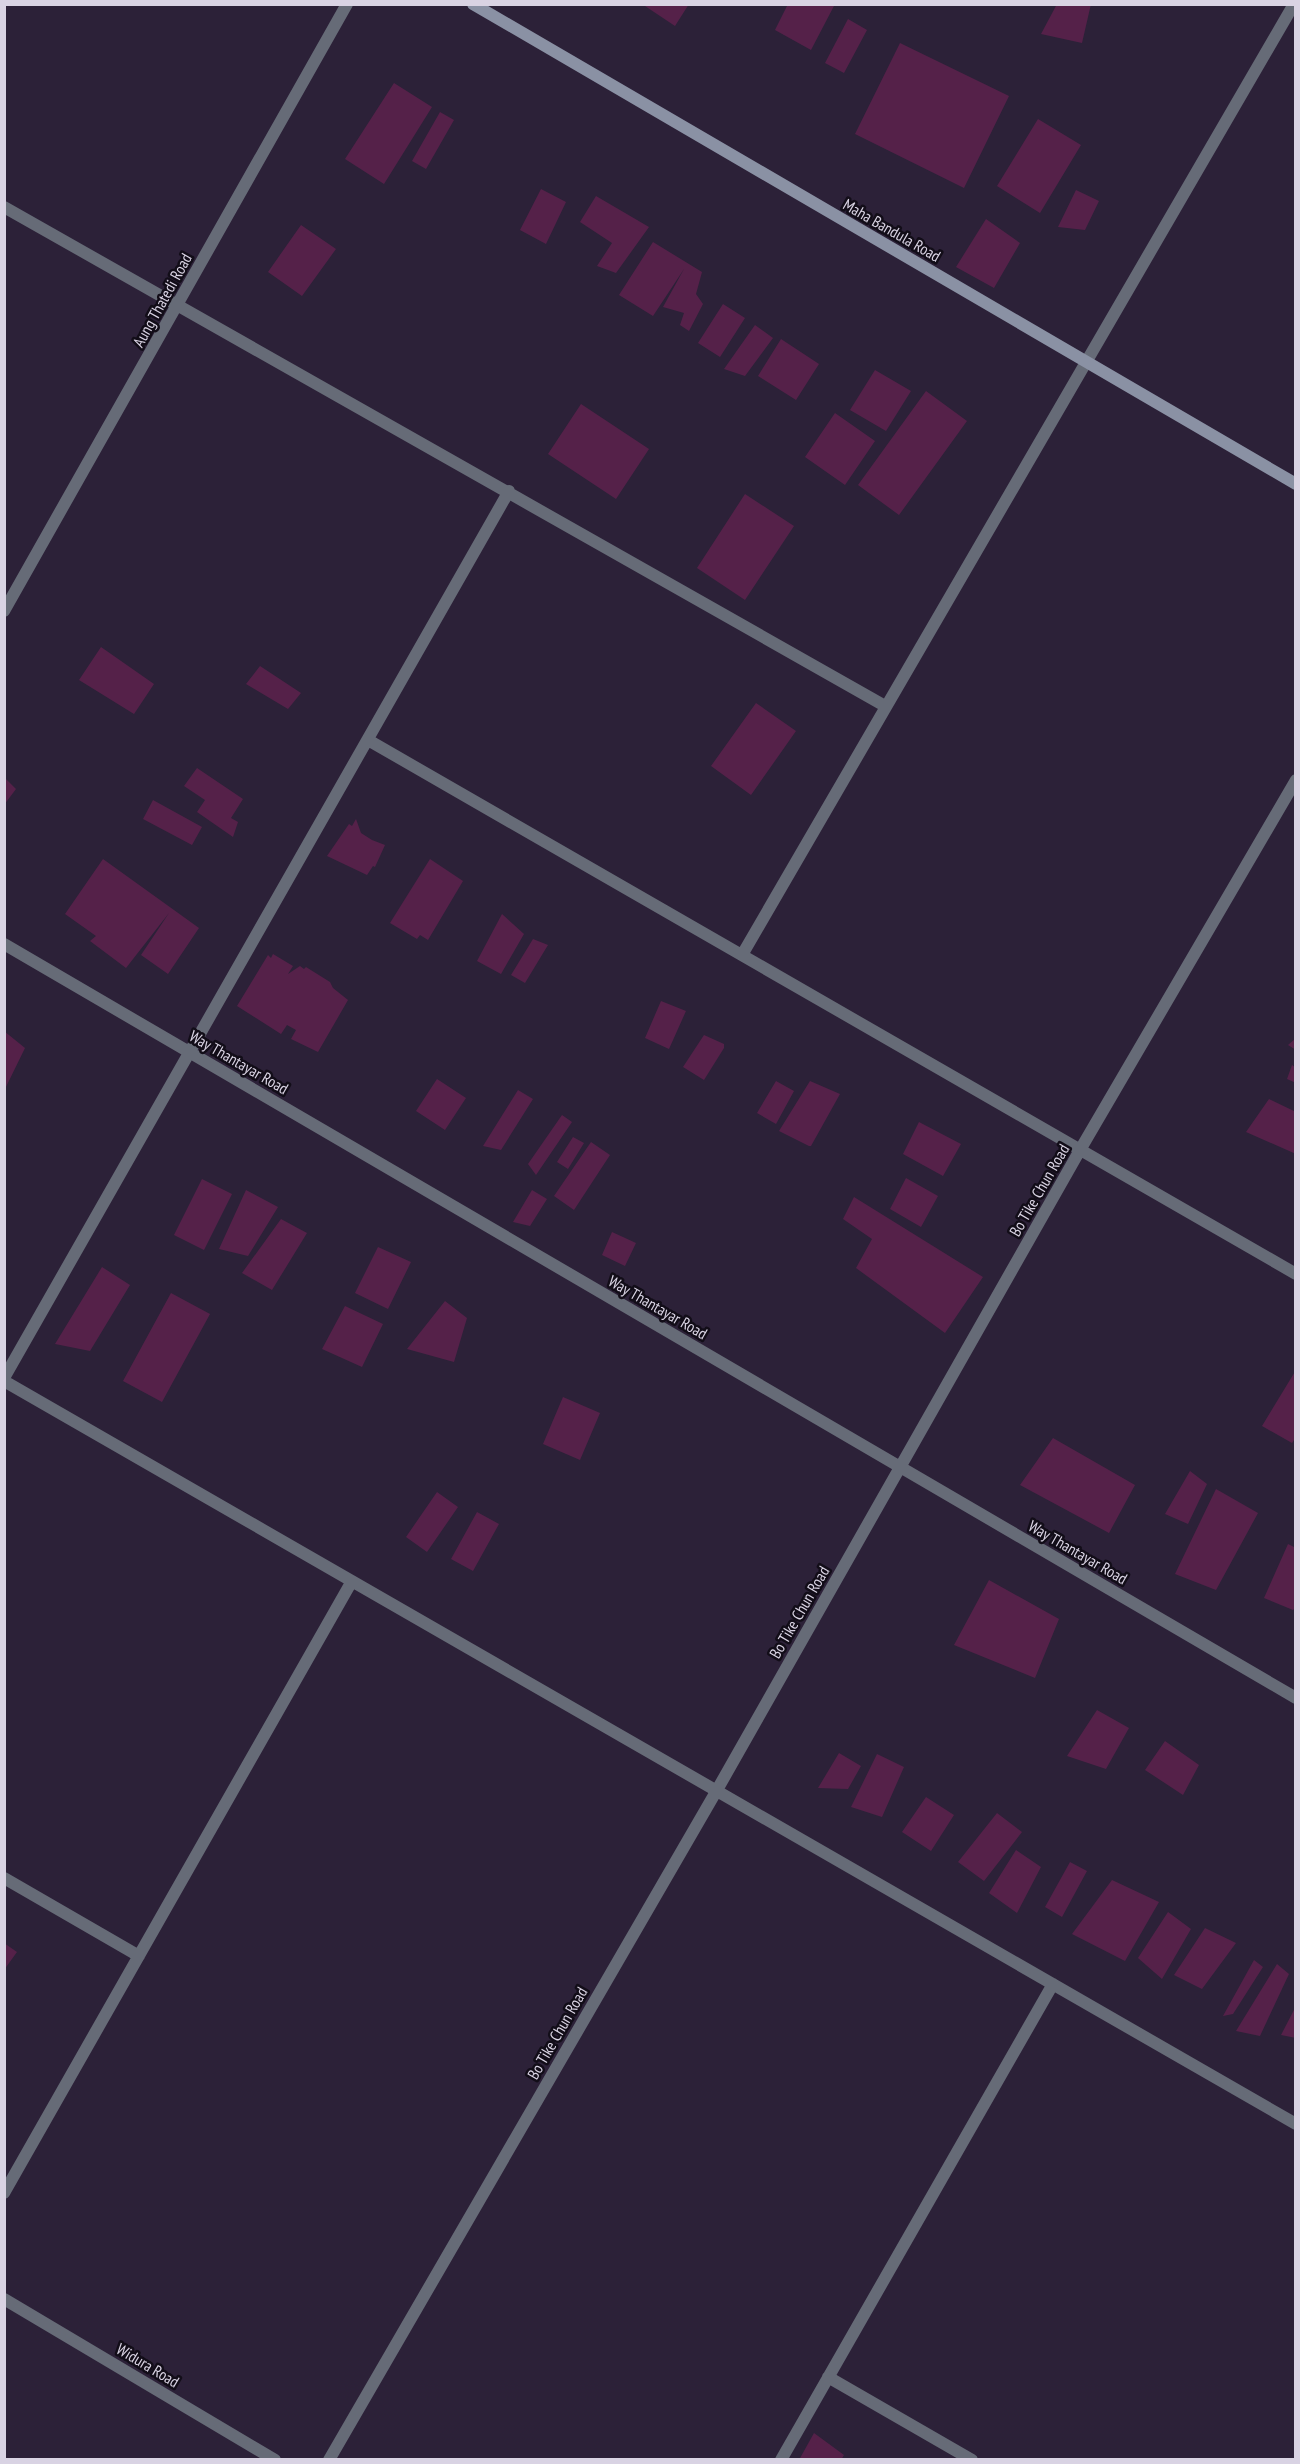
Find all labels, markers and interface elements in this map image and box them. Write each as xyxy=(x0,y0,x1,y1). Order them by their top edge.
street label: Maha Bandula Road xyxy=(840,194,944,266)
street label: Aung Thatedi Road xyxy=(128,250,196,350)
street label: Way Thantayar Road xyxy=(186,1026,292,1098)
street label: Bo Tike Chun Road xyxy=(1005,1140,1073,1240)
street label: Way Thantayar Road xyxy=(605,1271,711,1343)
street label: Way Thantayar Road xyxy=(1025,1516,1131,1588)
street label: Bo Tike Chun Road xyxy=(765,1562,833,1662)
street label: Bo Tike Chun Road xyxy=(523,1983,591,2083)
street label: Widura Road xyxy=(113,2339,183,2392)

